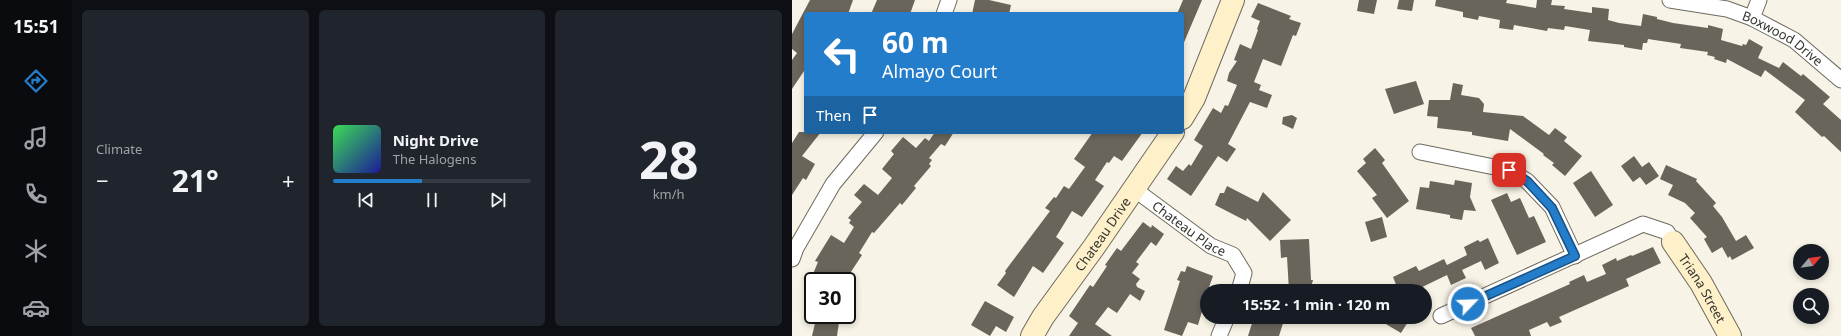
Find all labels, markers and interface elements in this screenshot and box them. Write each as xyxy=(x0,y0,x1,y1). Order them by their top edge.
street label: Boxwood Drive xyxy=(1740,6,1827,70)
text: 15:51 xyxy=(13,14,59,38)
text: 60 m xyxy=(882,23,949,61)
icon: left xyxy=(816,28,868,80)
text: Almayo Court xyxy=(882,59,997,83)
icon: directions xyxy=(22,67,50,95)
icon: arrive xyxy=(859,104,881,126)
text: Then xyxy=(816,105,851,125)
text: 28 xyxy=(639,123,698,194)
icon: music xyxy=(22,124,50,152)
text: Night Drive xyxy=(393,130,479,150)
text: Climate xyxy=(96,140,142,158)
text: The Halogens xyxy=(393,150,476,168)
pin xyxy=(1492,153,1526,187)
icon: arrive xyxy=(1498,159,1520,181)
text: 21° xyxy=(172,160,219,201)
text: − xyxy=(96,165,109,195)
text: + xyxy=(282,165,295,195)
icon: phone xyxy=(22,180,50,208)
text: km/h xyxy=(653,185,685,203)
icon: previous xyxy=(355,189,377,211)
icon: pause xyxy=(421,189,443,211)
icon: next xyxy=(487,189,509,211)
street label: Chateau Drive xyxy=(1070,194,1135,275)
street label: Chateau Place xyxy=(1149,197,1229,260)
icon: climate xyxy=(22,237,50,265)
north arrow xyxy=(1793,244,1829,280)
map controls xyxy=(1793,244,1829,324)
street label: Triana Street xyxy=(1675,250,1730,326)
speed limit sign: 30 xyxy=(804,272,856,324)
position arrow xyxy=(1447,283,1489,325)
button: search xyxy=(1793,288,1829,324)
icon: car xyxy=(22,294,50,322)
text: 15:52 · 1 min · 120 m xyxy=(1242,294,1390,314)

